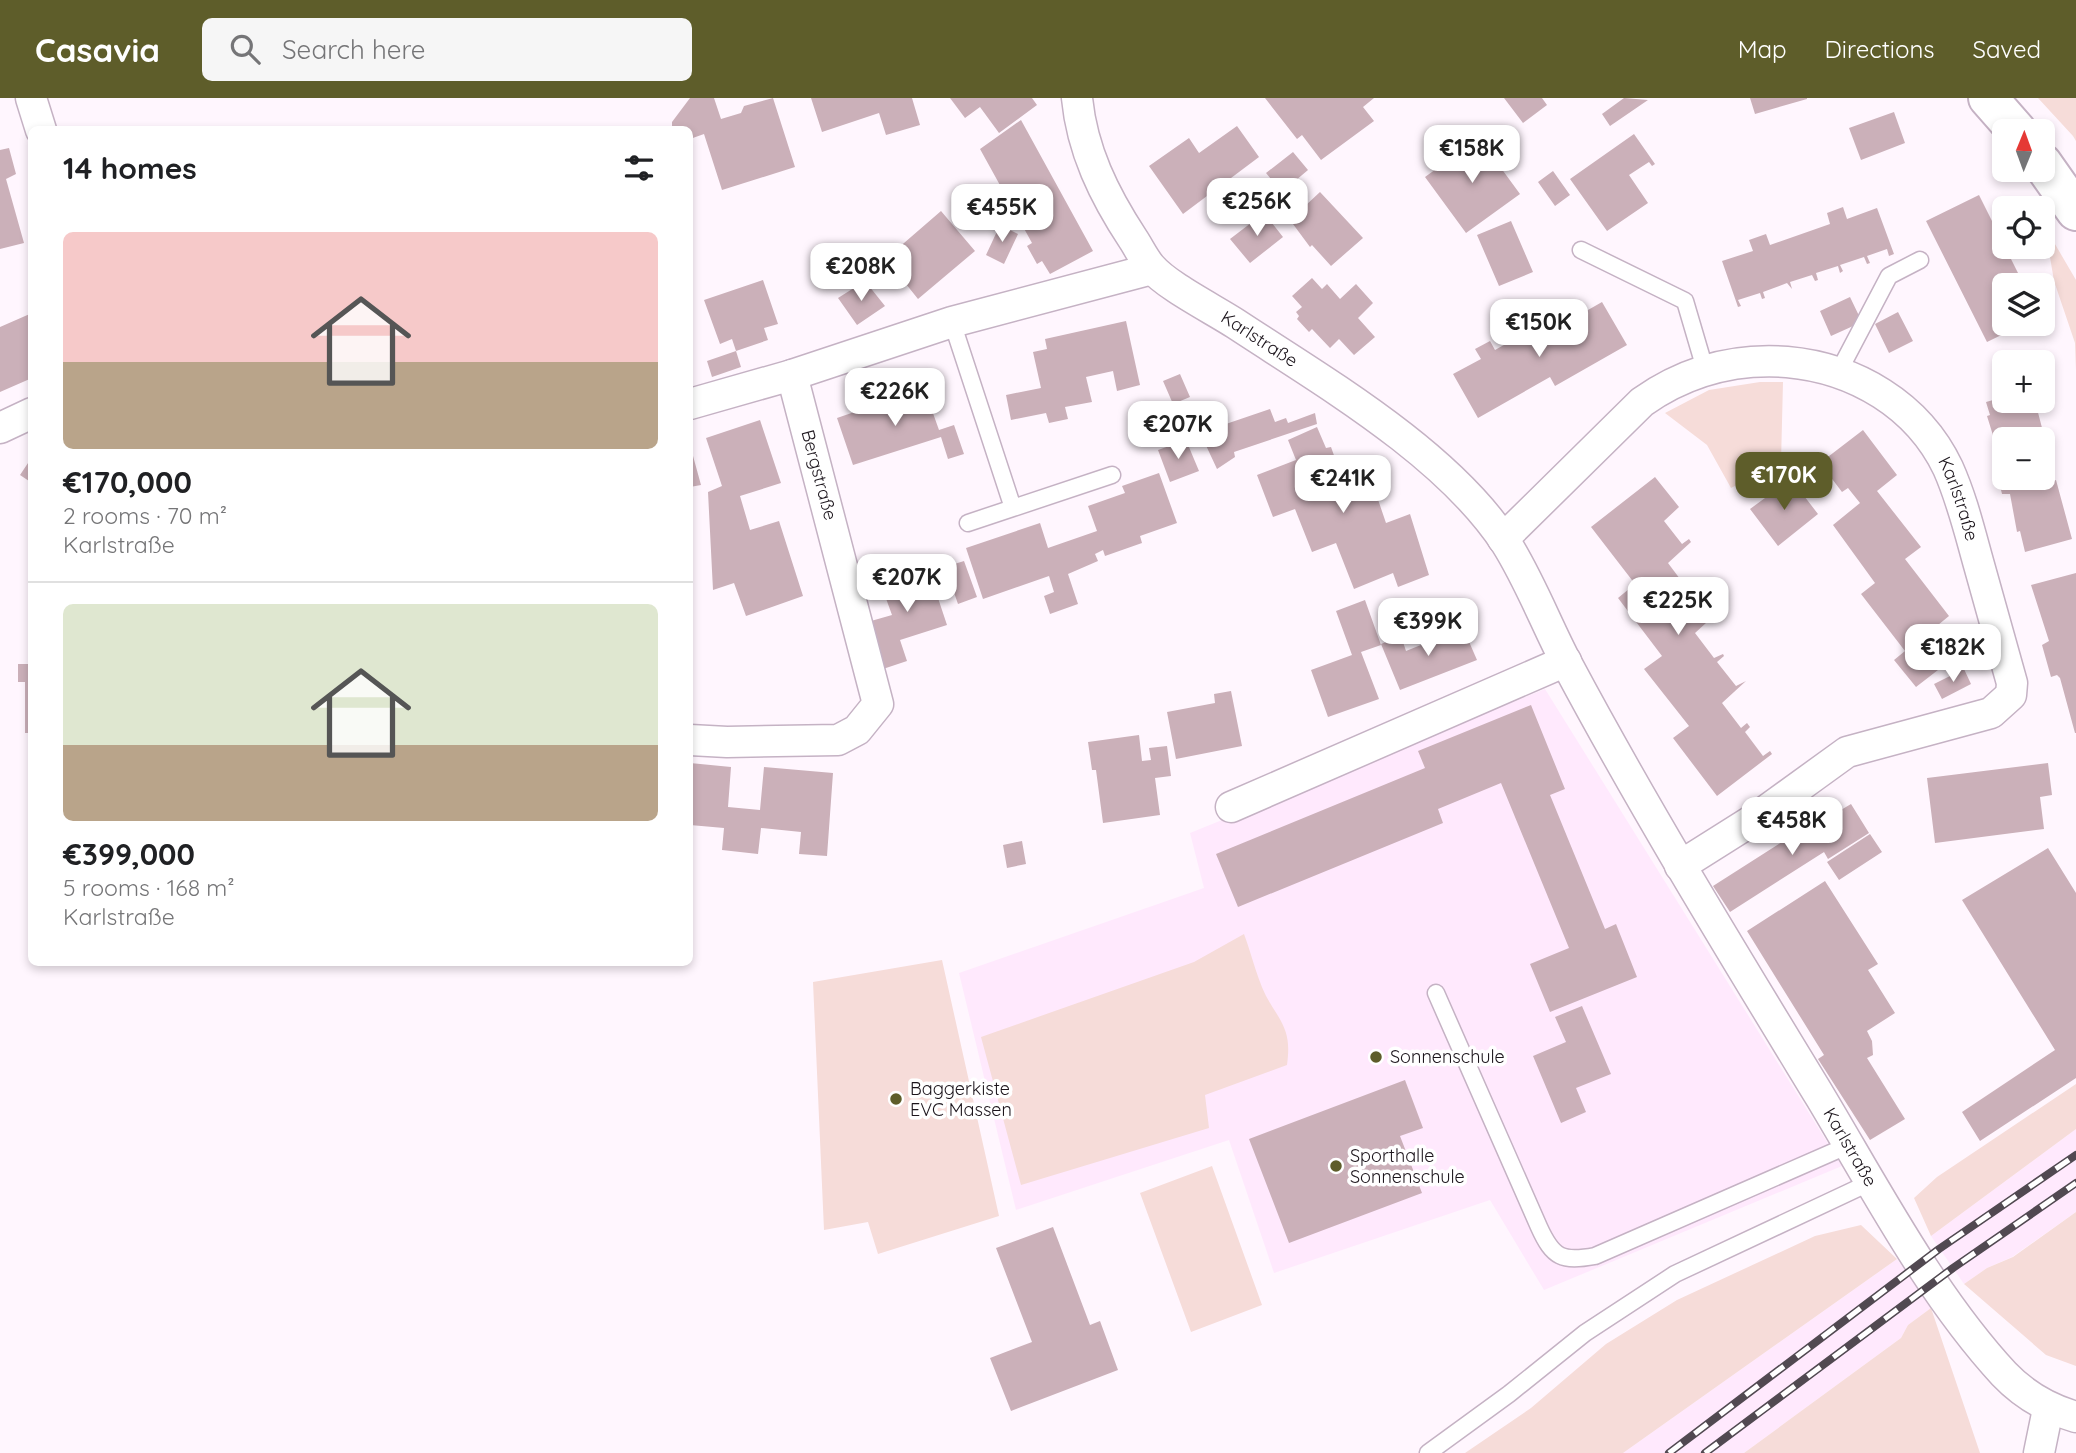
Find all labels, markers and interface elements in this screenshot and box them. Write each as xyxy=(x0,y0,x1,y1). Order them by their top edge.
search box xyxy=(202,18,692,81)
text: Casavia xyxy=(35,29,160,70)
icon: search xyxy=(226,30,264,68)
text: Search here xyxy=(282,33,426,66)
text: Map xyxy=(1738,34,1787,64)
text: Directions xyxy=(1825,34,1935,64)
text: Saved xyxy=(1973,34,2041,64)
north arrow xyxy=(1992,119,2054,182)
map controls xyxy=(1992,119,2055,490)
pin: €158K xyxy=(1423,126,1521,185)
text: €158K xyxy=(1440,133,1504,162)
text: 14 homes xyxy=(63,149,197,187)
icon: filters xyxy=(620,149,658,187)
pin: €256K xyxy=(1208,178,1306,238)
pin: €455K xyxy=(953,184,1051,244)
text: €256K xyxy=(1223,186,1291,215)
text: €455K xyxy=(967,192,1037,221)
button: locate xyxy=(1992,196,2055,259)
pin: €208K xyxy=(812,244,910,303)
text: €208K xyxy=(826,251,896,280)
button: layers xyxy=(1992,273,2055,336)
icon: home xyxy=(298,278,424,404)
pin: €150K xyxy=(1490,300,1588,359)
street label: Karlstraße xyxy=(1217,305,1302,372)
text: €150K xyxy=(1506,307,1572,336)
button: + xyxy=(1992,350,2055,413)
pin: €226K xyxy=(846,368,944,428)
text: €226K xyxy=(861,376,929,405)
pin: €207K xyxy=(1129,402,1227,461)
text: €207K xyxy=(1144,409,1212,438)
street label: Bergstraße xyxy=(796,427,843,523)
button: − xyxy=(1992,427,2055,490)
pin: €170K xyxy=(1735,452,1833,512)
street label: Karlstraße xyxy=(1933,453,1984,543)
pin: €241K xyxy=(1294,456,1392,515)
text: €170K xyxy=(1751,460,1817,489)
text: €170,000 xyxy=(63,463,192,501)
text: €241K xyxy=(1311,463,1375,492)
text: 2 rooms · 70 m² xyxy=(63,501,227,530)
text: Karlstraße xyxy=(63,530,175,559)
pin: €207K xyxy=(858,554,956,614)
text: €207K xyxy=(873,562,941,591)
pin: €225K xyxy=(1629,578,1727,637)
text: €225K xyxy=(1644,585,1712,614)
pin: €399K xyxy=(1379,598,1477,658)
text: €399K xyxy=(1394,606,1462,635)
pin: €182K xyxy=(1904,624,2002,684)
text: €182K xyxy=(1921,632,1985,661)
icon: home xyxy=(298,650,424,776)
pin: €458K xyxy=(1743,798,1841,857)
text: €458K xyxy=(1758,805,1826,834)
text: €399,000 xyxy=(63,835,195,873)
text: 5 rooms · 168 m² xyxy=(63,873,235,902)
text: Karlstraße xyxy=(63,902,175,931)
place label: Sonnenschule xyxy=(1390,1045,1505,1068)
marker: Sonnenschule xyxy=(1368,1049,1384,1065)
place label: Baggerkiste EVC Massen xyxy=(910,1077,1012,1121)
marker: Baggerkiste EVC Massen xyxy=(888,1091,904,1107)
street label: Karlstraße xyxy=(1818,1103,1882,1191)
place label: Sporthalle Sonnenschule xyxy=(1350,1144,1465,1188)
marker: Sporthalle Sonnenschule xyxy=(1328,1158,1344,1174)

